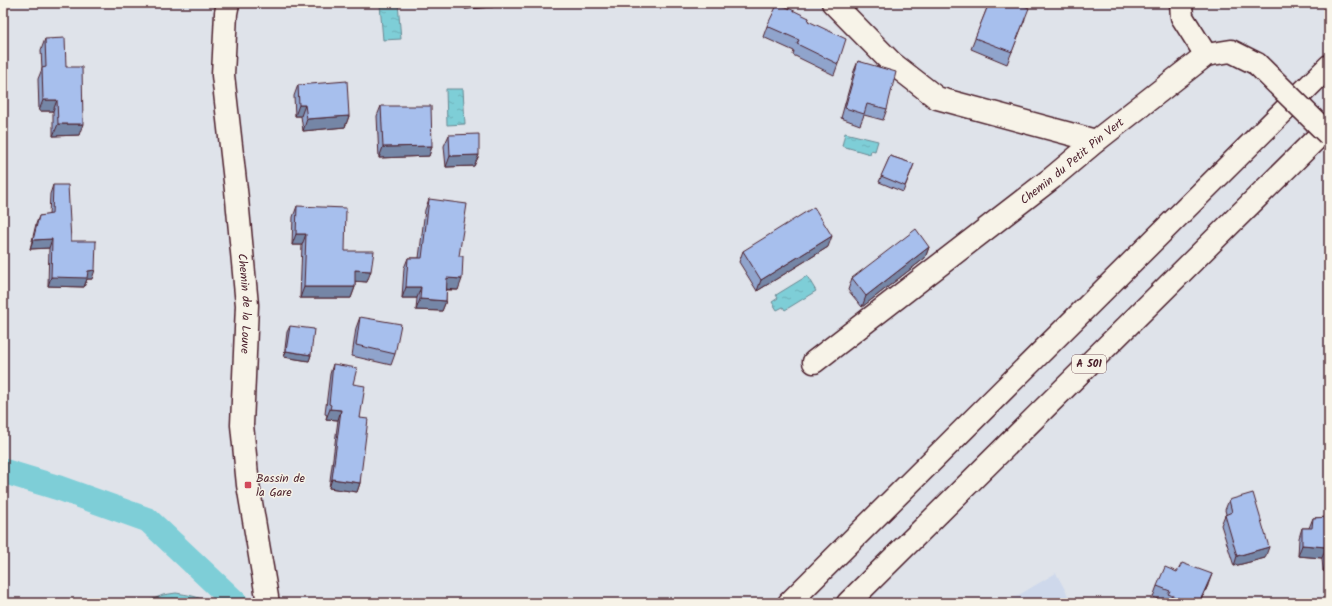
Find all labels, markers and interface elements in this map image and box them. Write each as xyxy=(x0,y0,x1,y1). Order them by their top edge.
street label: Chemin du Petit Pin Vert xyxy=(1016,113,1128,209)
street label: Chemin de la Louve xyxy=(233,253,257,355)
road number: A 501 xyxy=(1072,355,1106,373)
place label: Bassin de la Gare xyxy=(256,469,306,502)
marker: Bassin de la Gare xyxy=(243,480,253,490)

